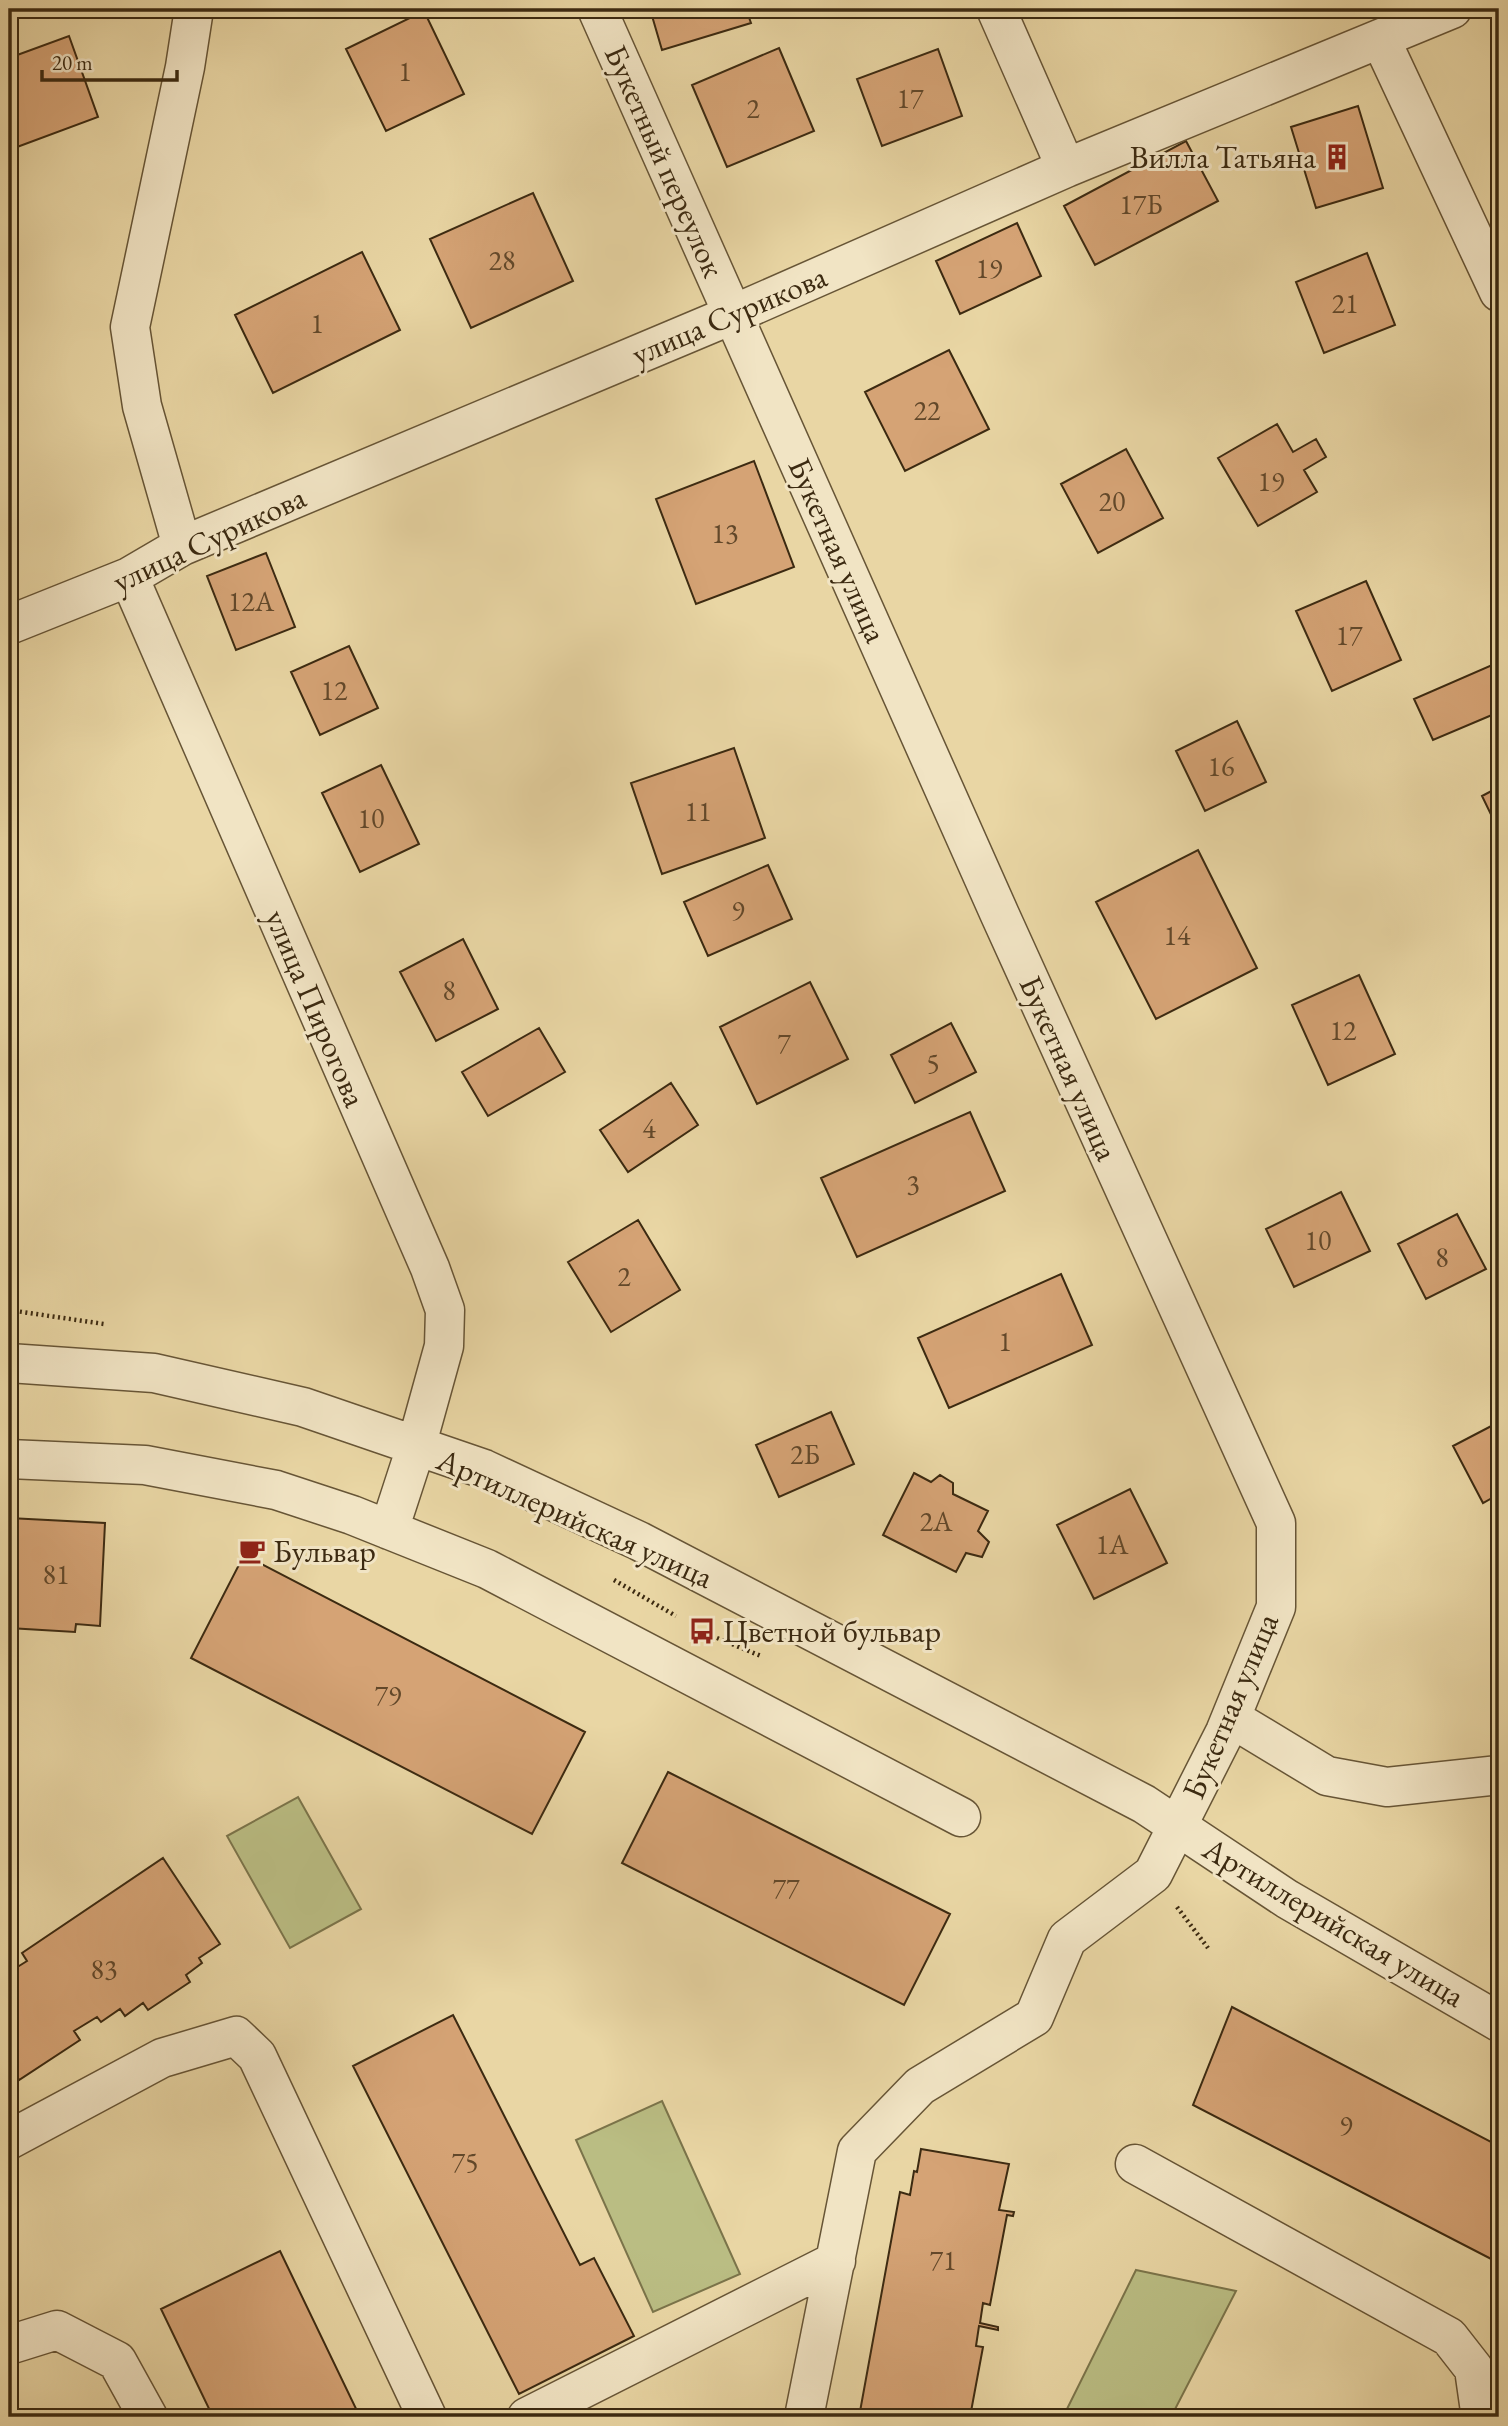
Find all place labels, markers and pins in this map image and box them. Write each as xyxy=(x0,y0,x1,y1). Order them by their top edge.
place label: Вилла Татьяна xyxy=(1130,136,1316,178)
building icon: Вилла Татьяна xyxy=(1322,142,1352,172)
place label: Бульвар xyxy=(273,1530,376,1572)
cafe icon: Бульвар xyxy=(237,1536,267,1566)
place label: Цветной бульвар xyxy=(723,1610,941,1652)
bus stop icon: Цветной бульвар xyxy=(687,1616,717,1646)

